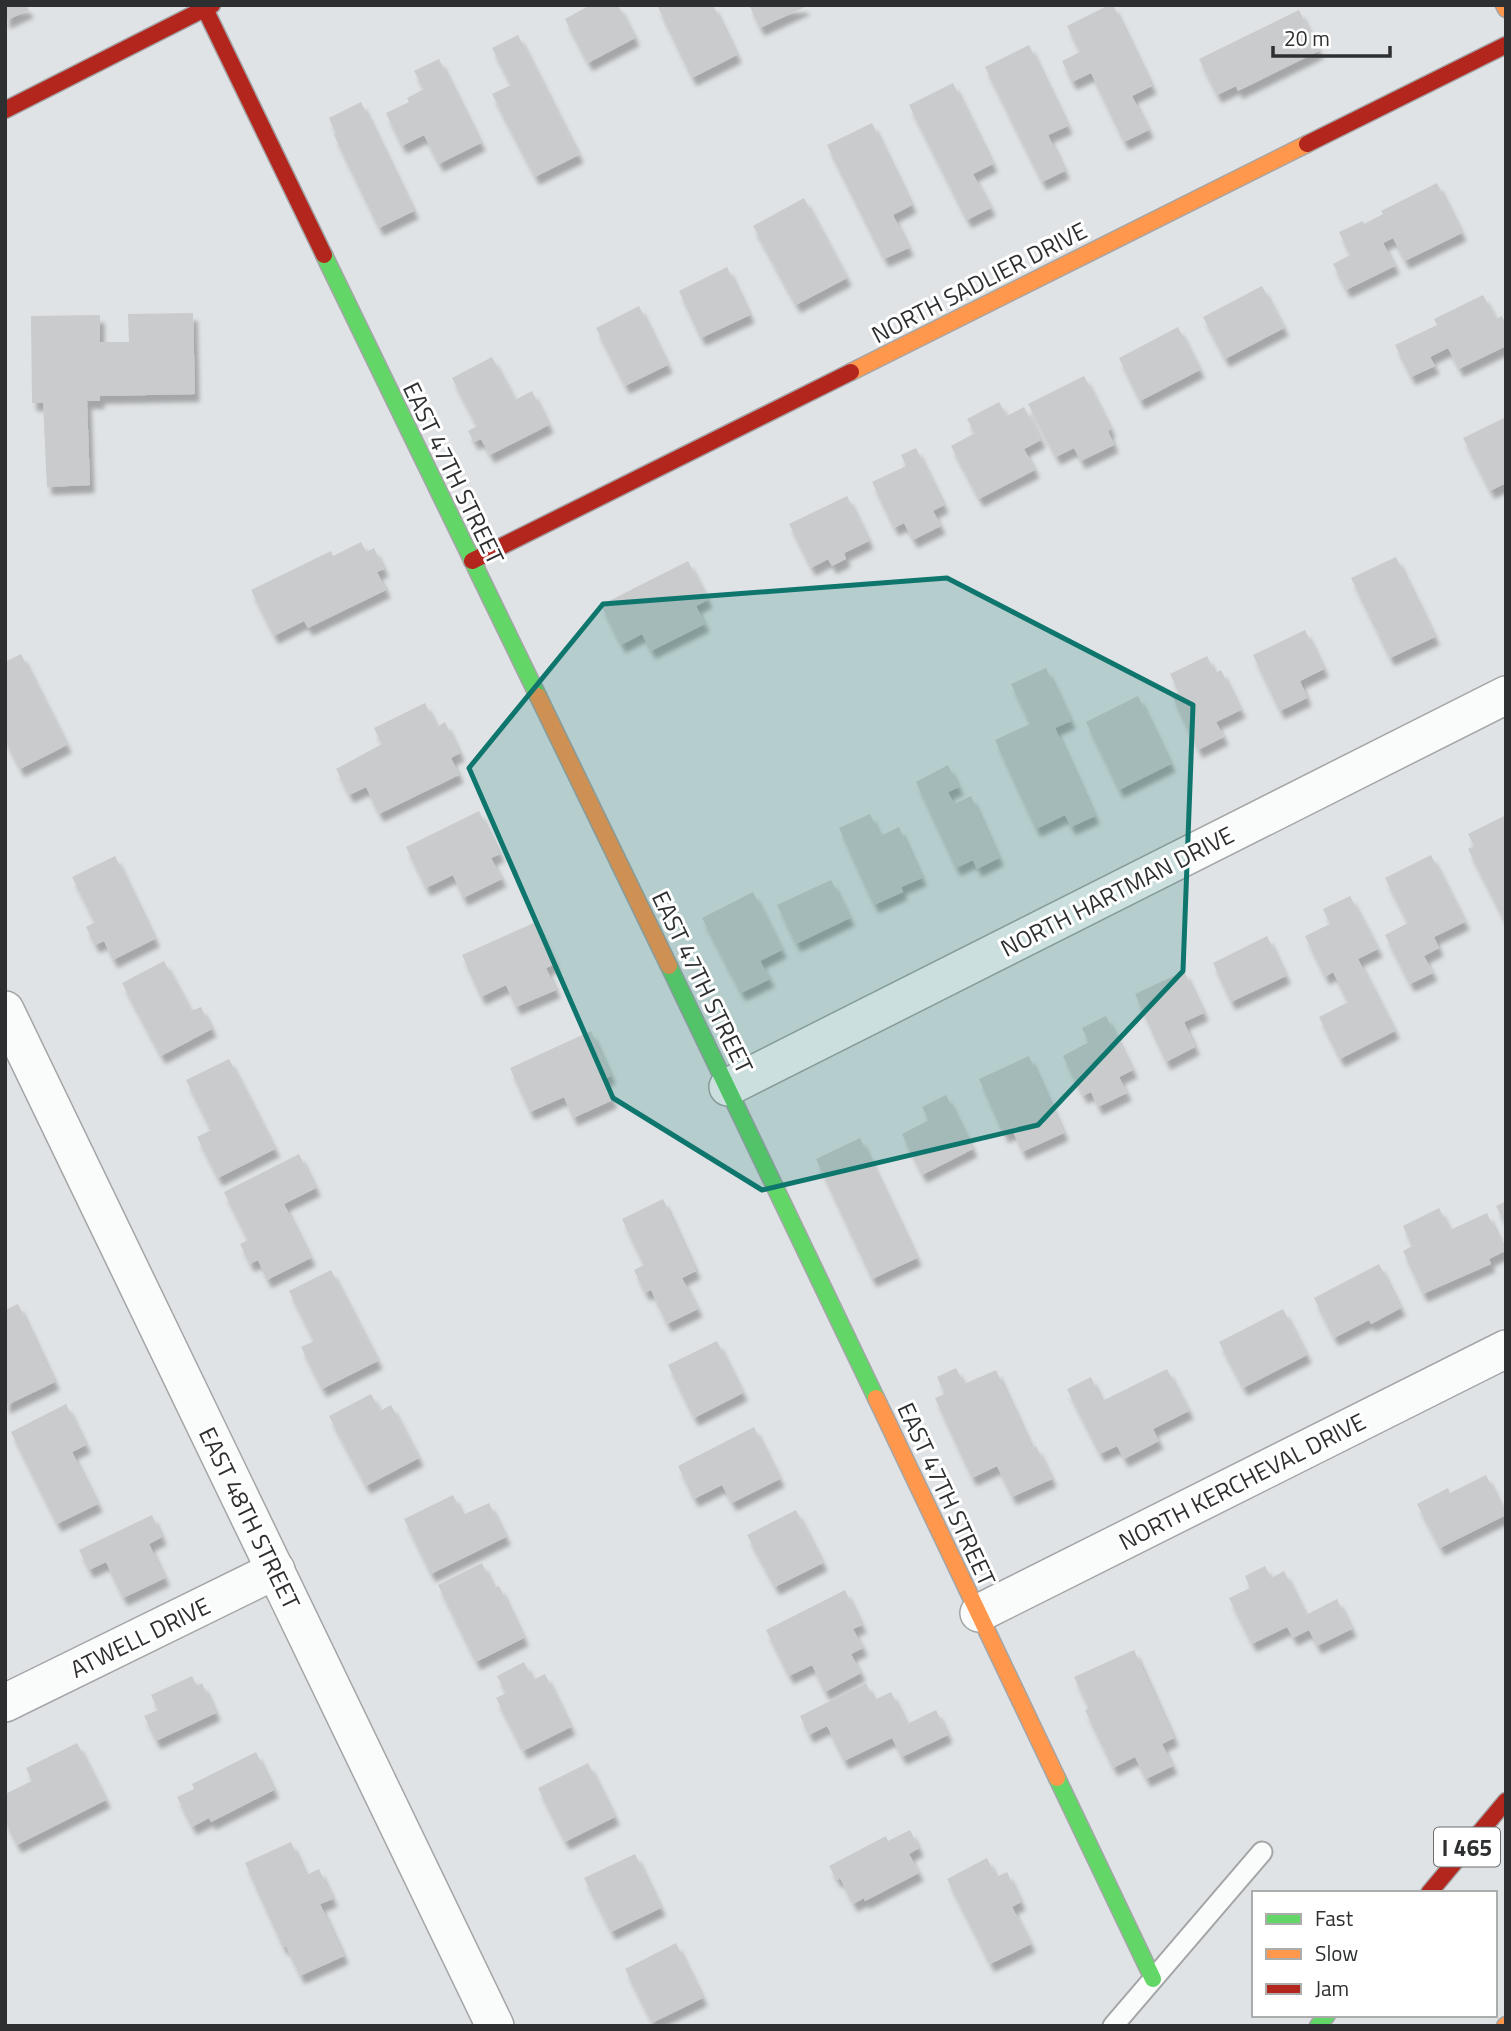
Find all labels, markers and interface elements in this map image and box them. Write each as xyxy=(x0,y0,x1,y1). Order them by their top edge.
scale bar xyxy=(1273,14,1390,58)
text: 20 m xyxy=(1284,22,1330,54)
street label: NORTH SADLIER DRIVE xyxy=(865,212,1093,352)
street label: EAST 47TH STREET xyxy=(394,376,514,571)
street label: NORTH HARTMAN DRIVE xyxy=(994,816,1240,966)
street label: EAST 47TH STREET xyxy=(643,885,763,1080)
street label: EAST 47TH STREET xyxy=(889,1396,1005,1592)
street label: NORTH KERCHEVAL DRIVE xyxy=(1112,1403,1372,1559)
street label: EAST 48TH STREET xyxy=(190,1421,310,1616)
street label: ATWELL DRIVE xyxy=(64,1588,216,1686)
road number: I 465 xyxy=(1434,1828,1500,1866)
legend xyxy=(1252,1891,1497,2017)
text: Fast xyxy=(1315,1902,1354,1934)
text: Slow xyxy=(1315,1937,1358,1969)
text: Jam xyxy=(1315,1972,1349,2004)

